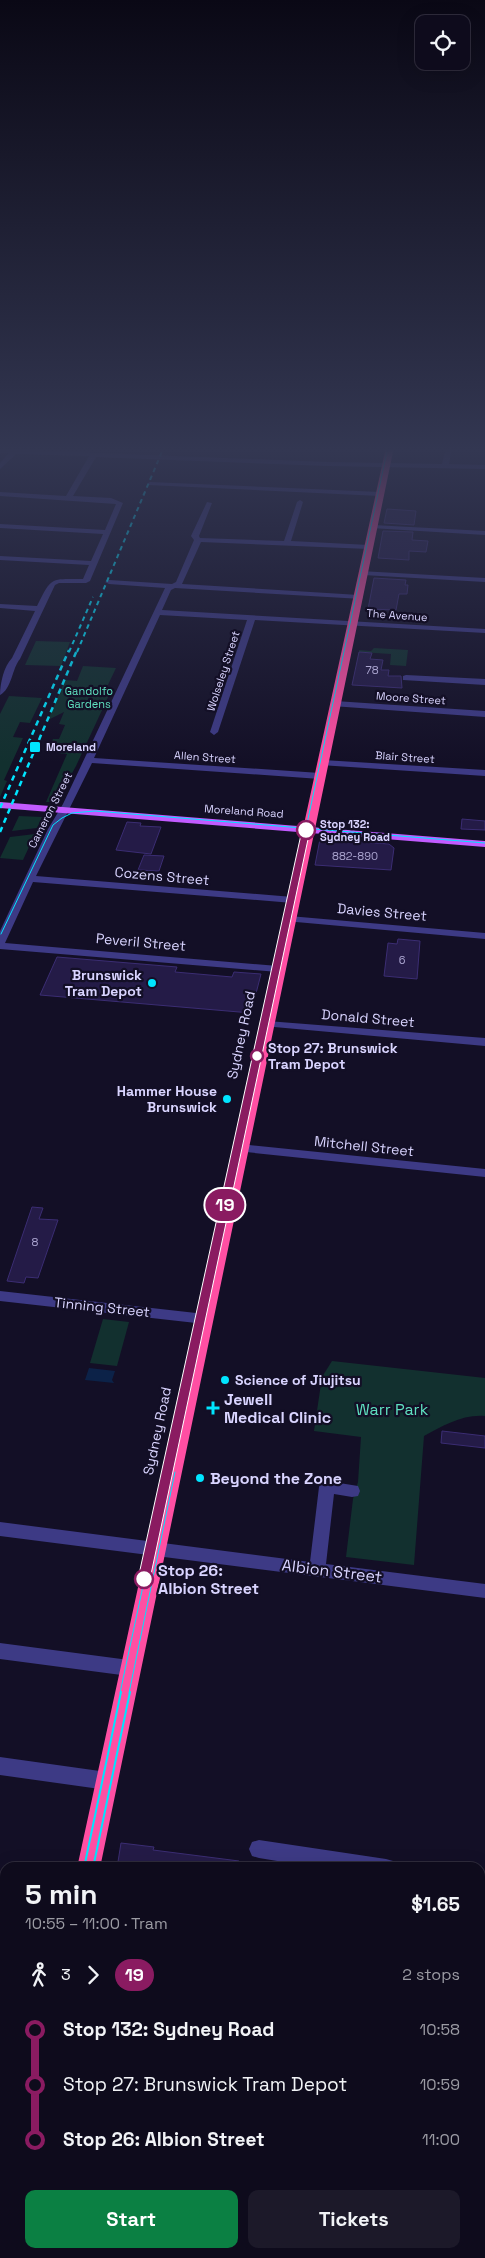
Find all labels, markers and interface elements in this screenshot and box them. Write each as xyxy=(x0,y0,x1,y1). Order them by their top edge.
map controls xyxy=(415,15,470,70)
button: locate xyxy=(415,15,470,70)
street label: The Avenue xyxy=(366,606,428,624)
street label: Wolseley Street xyxy=(203,629,243,713)
house number: 78 xyxy=(365,663,379,677)
park label: Gandolfo Gardens xyxy=(65,684,113,711)
street label: Moore Street xyxy=(376,689,446,707)
marker: Moreland xyxy=(28,740,42,754)
place label: Moreland xyxy=(46,740,96,754)
street label: Allen Street xyxy=(174,748,236,766)
street label: Blair Street xyxy=(375,748,435,766)
street label: Cameron Street xyxy=(25,770,75,850)
street label: Moreland Road xyxy=(204,801,284,821)
place label: Stop 132: Sydney Road xyxy=(320,817,390,844)
marker: Stop 132: Sydney Road xyxy=(296,820,316,840)
house number: 882-890 xyxy=(332,849,378,863)
street label: Cozens Street xyxy=(114,863,210,889)
street label: Davies Street xyxy=(336,899,428,925)
street label: Peveril Street xyxy=(95,929,187,955)
house number: 6 xyxy=(399,953,406,967)
place label: Brunswick Tram Depot xyxy=(65,966,142,1000)
marker: Brunswick Tram Depot xyxy=(146,977,158,989)
street label: Sydney Road xyxy=(223,989,259,1081)
street label: Donald Street xyxy=(321,1005,415,1031)
place label: Stop 27: Brunswick Tram Depot xyxy=(268,1039,398,1073)
marker: Stop 27: Brunswick Tram Depot xyxy=(250,1049,264,1063)
place label: Hammer House Brunswick xyxy=(117,1082,217,1116)
marker: Hammer House Brunswick xyxy=(221,1093,233,1105)
street label: Mitchell Street xyxy=(313,1132,415,1160)
line badge: 19 xyxy=(202,1189,248,1221)
text: 19 xyxy=(215,1193,235,1216)
house number: 8 xyxy=(32,1235,39,1249)
street label: Tinning Street xyxy=(53,1293,151,1321)
place label: Science of Jiujitsu xyxy=(235,1371,361,1389)
marker: Science of Jiujitsu xyxy=(219,1374,231,1386)
street label: Sydney Road xyxy=(139,1385,175,1477)
place label: Jewell Medical Clinic xyxy=(224,1389,331,1428)
park label: Warr Park xyxy=(356,1399,429,1420)
marker: Jewell Medical Clinic xyxy=(206,1401,220,1415)
place label: Beyond the Zone xyxy=(210,1468,342,1489)
marker: Beyond the Zone xyxy=(194,1472,206,1484)
street label: Albion Street xyxy=(281,1554,383,1588)
place label: Stop 26: Albion Street xyxy=(158,1560,259,1599)
marker: Stop 26: Albion Street xyxy=(134,1569,154,1589)
text: 5 min xyxy=(25,1876,98,1912)
text: $1.65 xyxy=(411,1892,460,1917)
text: 10:55 – 11:00 · Tram xyxy=(25,1913,168,1934)
icon: walk xyxy=(25,1961,53,1989)
icon: forward xyxy=(79,1961,107,1989)
text: 19 xyxy=(125,1963,144,1986)
text: 3 xyxy=(61,1964,71,1985)
text: 2 stops xyxy=(402,1964,460,1985)
text: Stop 132: Sydney Road xyxy=(63,2017,274,2042)
text: 10:58 xyxy=(419,2019,460,2040)
text: Stop 27: Brunswick Tram Depot xyxy=(63,2072,347,2097)
text: 10:59 xyxy=(420,2074,460,2095)
text: Stop 26: Albion Street xyxy=(63,2127,265,2152)
text: 11:00 xyxy=(422,2129,460,2150)
button: Start xyxy=(25,2190,238,2248)
button: Tickets xyxy=(248,2190,460,2248)

